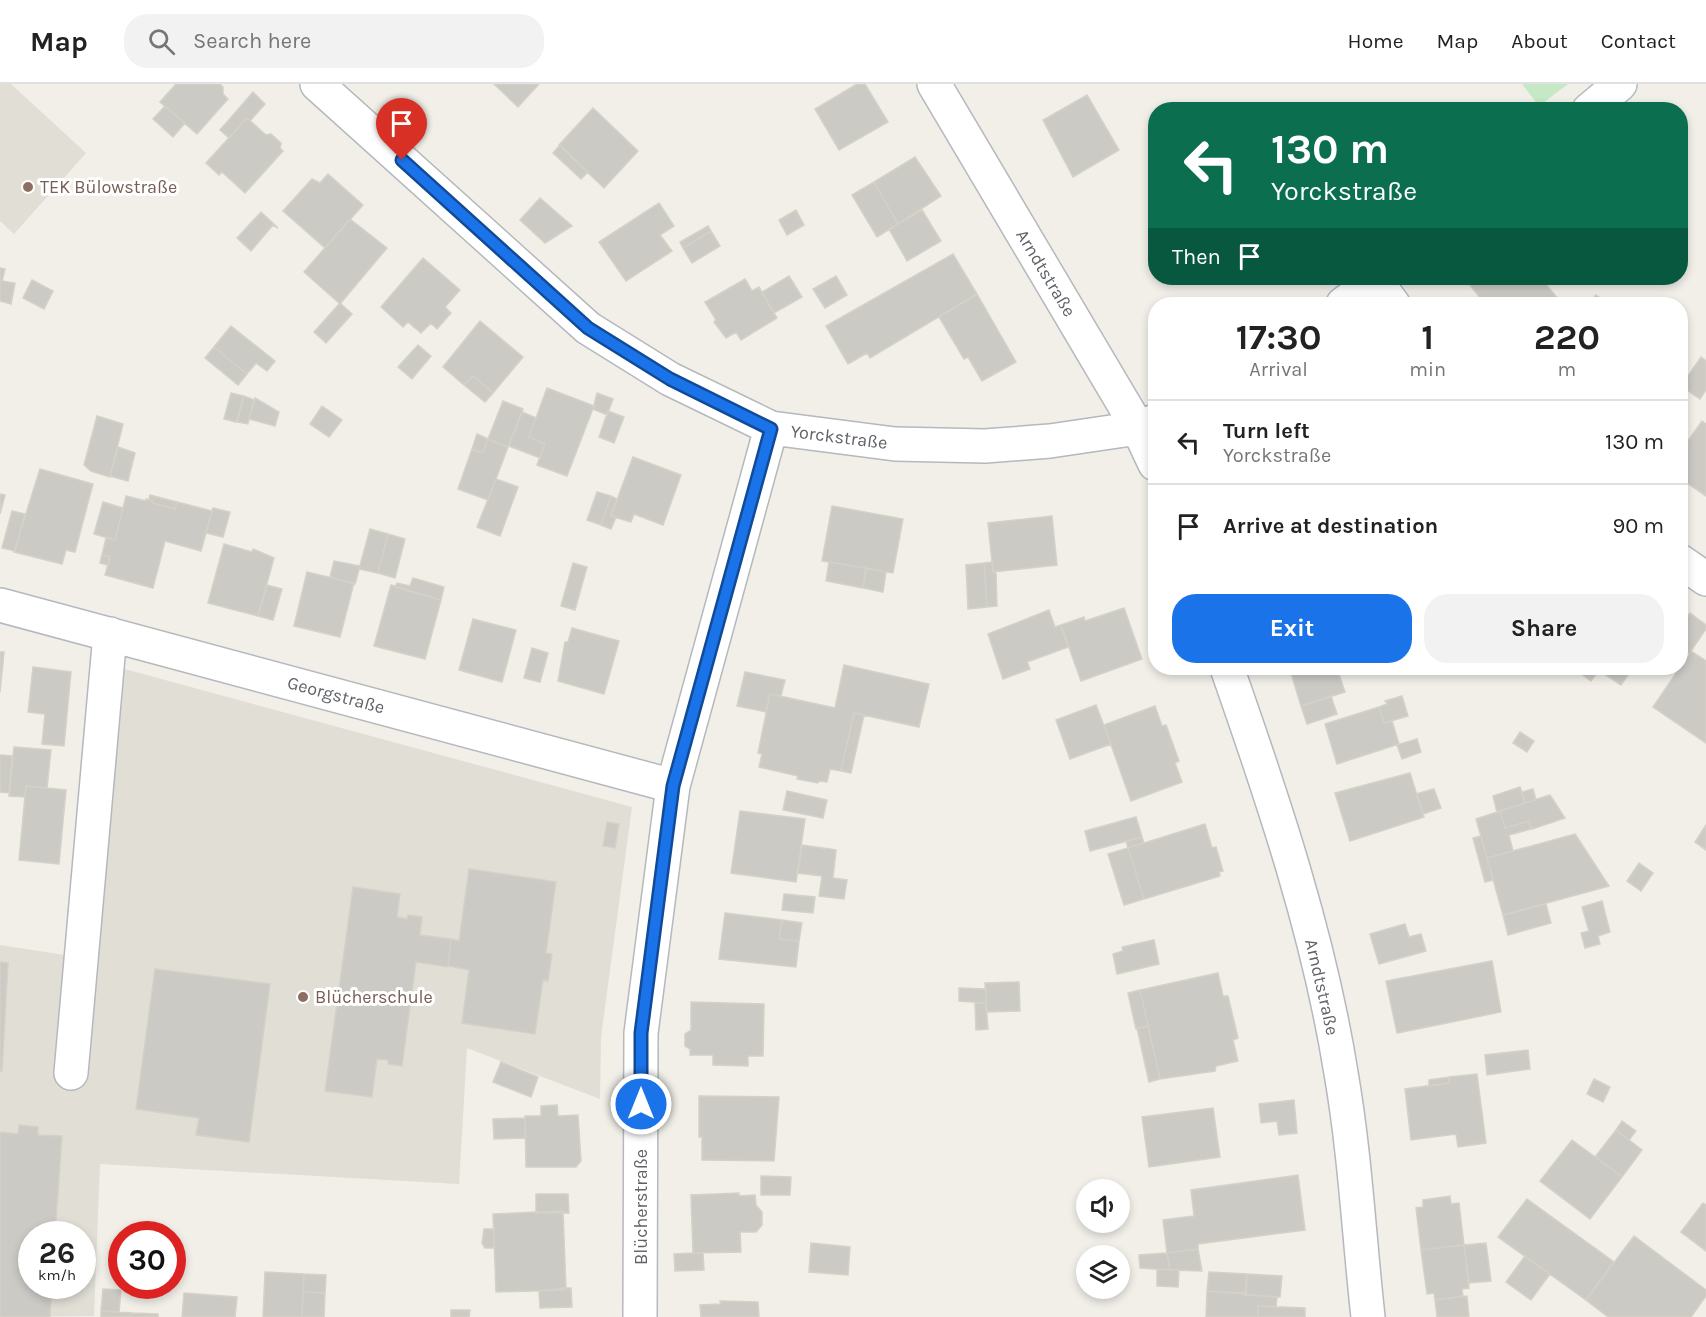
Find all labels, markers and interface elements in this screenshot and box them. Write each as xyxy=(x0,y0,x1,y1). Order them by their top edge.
search box xyxy=(124,14,544,68)
text: Map xyxy=(30,25,88,58)
icon: search xyxy=(145,25,178,58)
text: Search here xyxy=(193,28,311,54)
text: Home xyxy=(1348,29,1404,53)
text: Map xyxy=(1437,29,1478,53)
text: About xyxy=(1511,29,1568,53)
text: Contact xyxy=(1601,29,1676,53)
pin xyxy=(376,98,427,160)
icon: arrive xyxy=(385,107,418,140)
text: 130 m xyxy=(1271,124,1389,174)
icon: left xyxy=(1172,126,1250,204)
text: Yorckstraße xyxy=(1271,175,1417,207)
place label: TEK Bülowstraße xyxy=(40,176,177,198)
marker: TEK Bülowstraße xyxy=(21,180,35,194)
street label: Arndtstraße xyxy=(1011,225,1081,321)
icon: arrive xyxy=(1233,240,1266,273)
text: Then xyxy=(1172,244,1221,270)
text: 17:30 xyxy=(1236,316,1321,358)
text: 1 xyxy=(1421,316,1434,358)
text: 220 xyxy=(1534,316,1600,358)
text: Arrival xyxy=(1249,358,1308,381)
text: min xyxy=(1409,358,1446,381)
text: m xyxy=(1558,358,1576,381)
text: Turn left xyxy=(1223,418,1310,444)
street label: Yorckstraße xyxy=(789,420,889,454)
icon: left xyxy=(1172,426,1205,459)
text: 130 m xyxy=(1605,429,1664,455)
text: Yorckstraße xyxy=(1223,444,1331,467)
icon: arrive xyxy=(1172,510,1205,543)
text: Arrive at destination xyxy=(1223,513,1438,539)
text: 90 m xyxy=(1612,513,1664,539)
button: Exit xyxy=(1172,594,1412,663)
button: Share xyxy=(1424,594,1664,663)
street label: Georgstraße xyxy=(285,671,387,719)
street label: Arndtstraße xyxy=(1300,937,1344,1037)
place label: Blücherschule xyxy=(315,986,433,1008)
marker: Blücherschule xyxy=(296,990,310,1004)
position arrow xyxy=(609,1072,673,1136)
street label: Blücherstraße xyxy=(630,1149,652,1265)
map controls xyxy=(1076,1179,1130,1299)
button: sound xyxy=(1076,1179,1130,1233)
speed limit sign: 30 xyxy=(108,1221,186,1299)
text: 26 xyxy=(39,1235,75,1271)
button: layers xyxy=(1076,1245,1130,1299)
text: km/h xyxy=(38,1266,76,1284)

